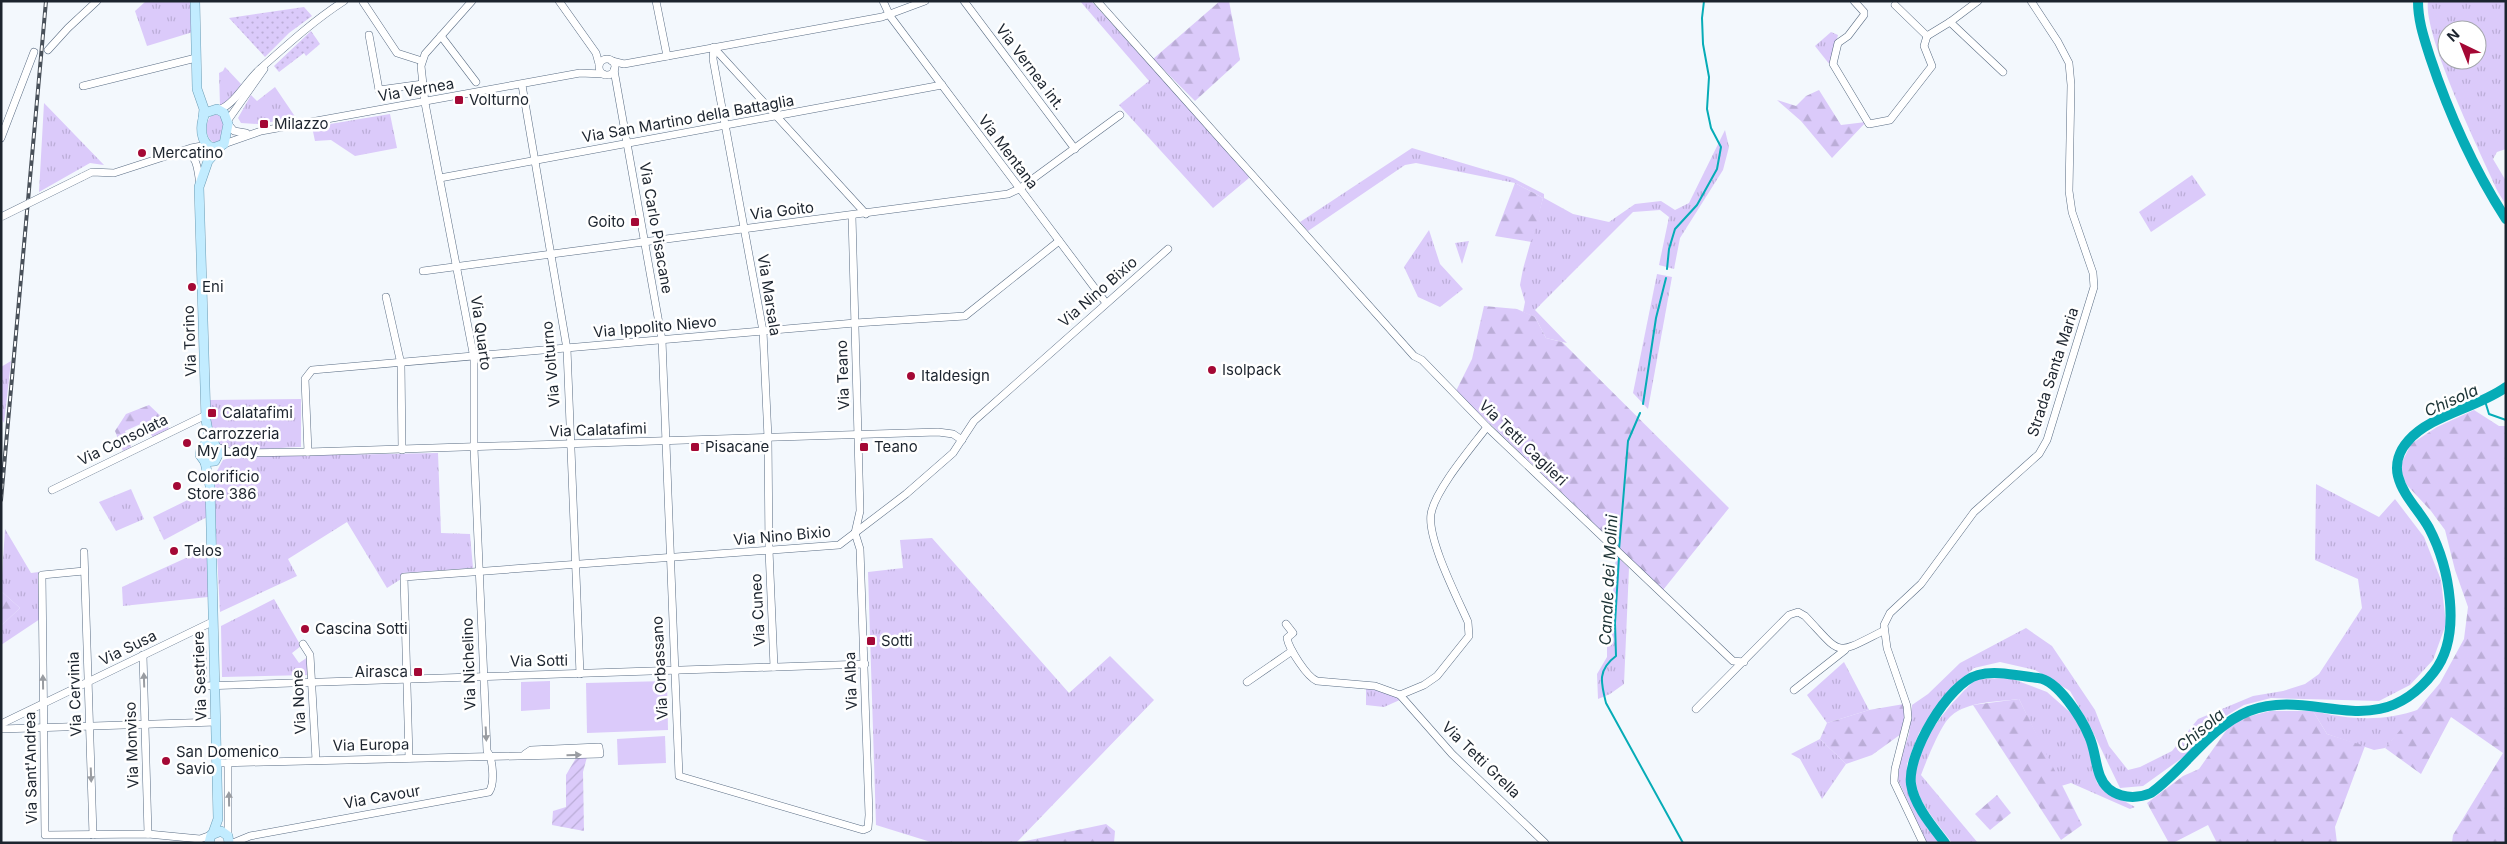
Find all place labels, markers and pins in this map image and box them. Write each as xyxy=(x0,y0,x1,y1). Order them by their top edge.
place label: Volturno xyxy=(469,90,529,109)
marker: Volturno xyxy=(453,94,465,106)
place label: Milazzo xyxy=(274,114,329,133)
marker: Milazzo xyxy=(258,118,270,130)
place label: Mercatino xyxy=(152,143,223,162)
marker: Mercatino xyxy=(136,147,148,159)
place label: Goito xyxy=(587,212,625,231)
marker: Goito xyxy=(629,216,641,228)
place label: Eni xyxy=(202,277,224,296)
marker: Eni xyxy=(186,281,198,293)
place label: Isolpack xyxy=(1222,360,1282,379)
marker: Isolpack xyxy=(1206,364,1218,376)
place label: Italdesign xyxy=(921,366,990,385)
marker: Italdesign xyxy=(905,370,917,382)
place label: Calatafimi xyxy=(222,403,293,422)
marker: Calatafimi xyxy=(206,407,218,419)
place label: Carrozzeria My Lady xyxy=(197,424,279,460)
marker: Carrozzeria My Lady xyxy=(181,437,193,449)
place label: Pisacane xyxy=(705,437,769,456)
place label: Teano xyxy=(874,437,918,456)
marker: Pisacane xyxy=(689,441,701,453)
marker: Teano xyxy=(858,441,870,453)
place label: Colorificio Store 386 xyxy=(187,467,259,503)
marker: Colorificio Store 386 xyxy=(171,480,183,492)
place label: Telos xyxy=(184,541,222,560)
marker: Telos xyxy=(168,545,180,557)
place label: Cascina Sotti xyxy=(315,619,408,638)
marker: Cascina Sotti xyxy=(299,623,311,635)
place label: Sotti xyxy=(881,631,913,650)
marker: Sotti xyxy=(865,635,877,647)
place label: Airasca xyxy=(355,662,408,681)
marker: Airasca xyxy=(412,666,424,678)
place label: San Domenico Savio xyxy=(176,742,279,778)
marker: San Domenico Savio xyxy=(160,755,172,767)

